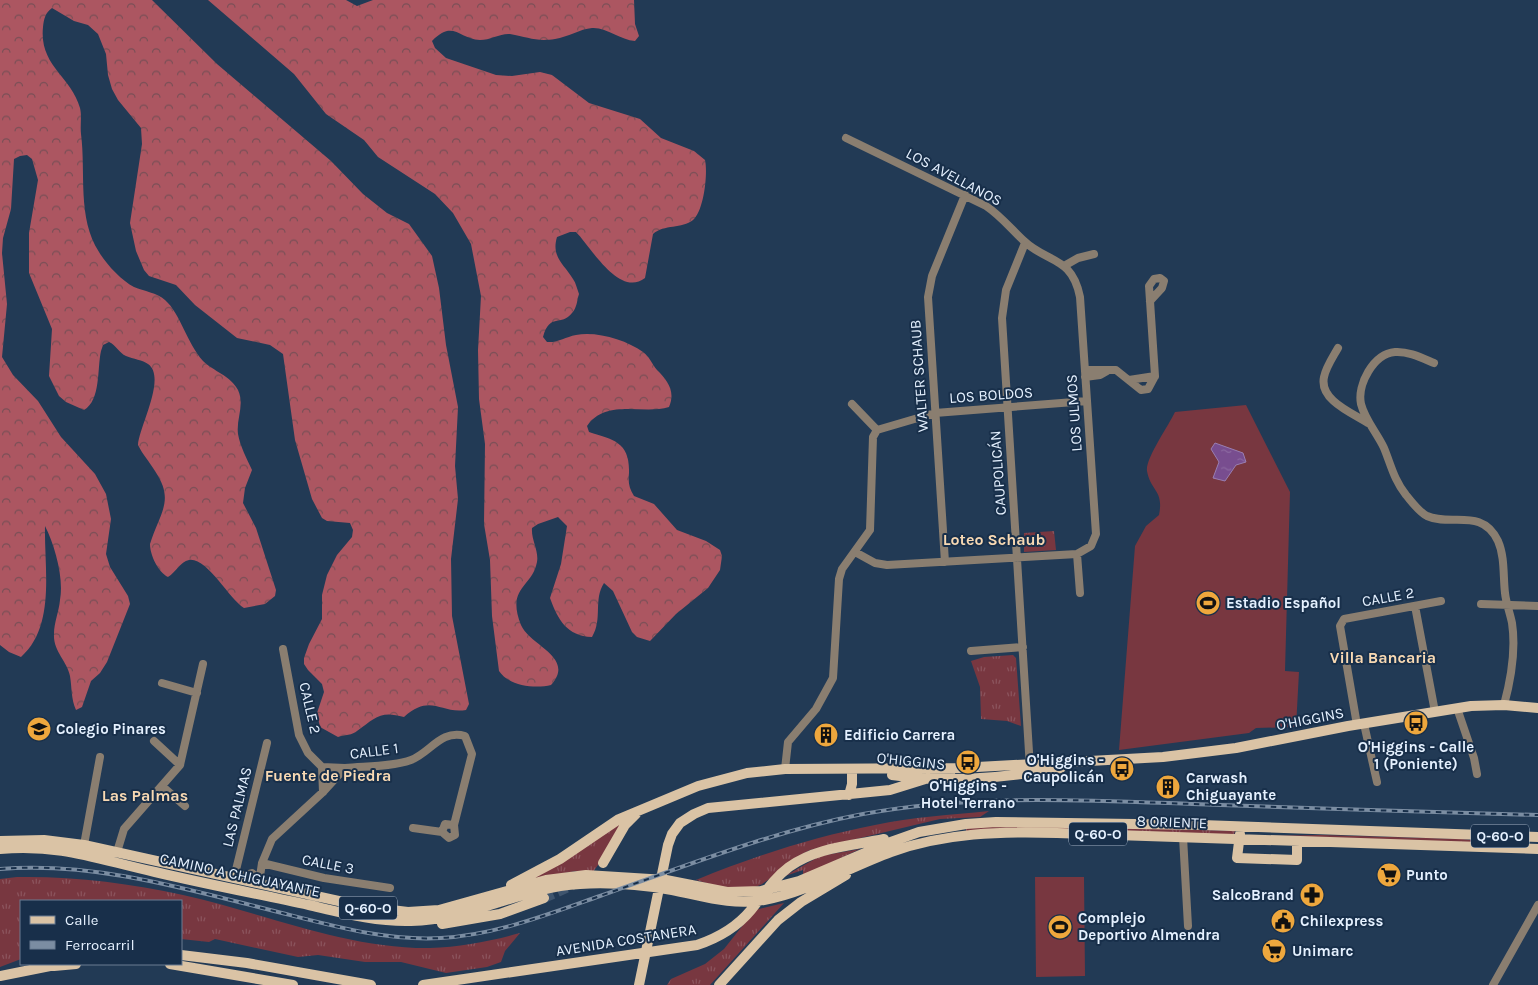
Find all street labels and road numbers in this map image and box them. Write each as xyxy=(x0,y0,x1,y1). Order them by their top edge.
street label: LOS AVELLANOS xyxy=(903,144,1005,210)
street label: WALTER SCHAUB xyxy=(906,319,932,433)
street label: LOS ULMOS xyxy=(1062,374,1086,452)
street label: LOS BOLDOS xyxy=(948,383,1034,407)
street label: CAUPOLICÁN xyxy=(986,430,1010,516)
street label: CALLE 2 xyxy=(1361,584,1415,610)
street label: CALLE 2 xyxy=(295,680,325,736)
street label: O'HIGGINS xyxy=(1275,704,1345,734)
street label: CALLE 1 xyxy=(349,739,399,763)
street label: O'HIGGINS xyxy=(876,748,946,774)
street label: LAS PALMAS xyxy=(218,765,256,849)
street label: 8 ORIENTE xyxy=(1136,812,1208,832)
road number: Q-60-O xyxy=(1069,822,1127,846)
road number: Q-60-O xyxy=(1471,824,1529,848)
street label: CAMINO A CHIGUAYANTE xyxy=(158,849,322,901)
street label: CALLE 3 xyxy=(300,850,356,878)
road number: Q-60-O xyxy=(339,896,397,920)
street label: AVENIDA COSTANERA xyxy=(555,920,698,960)

